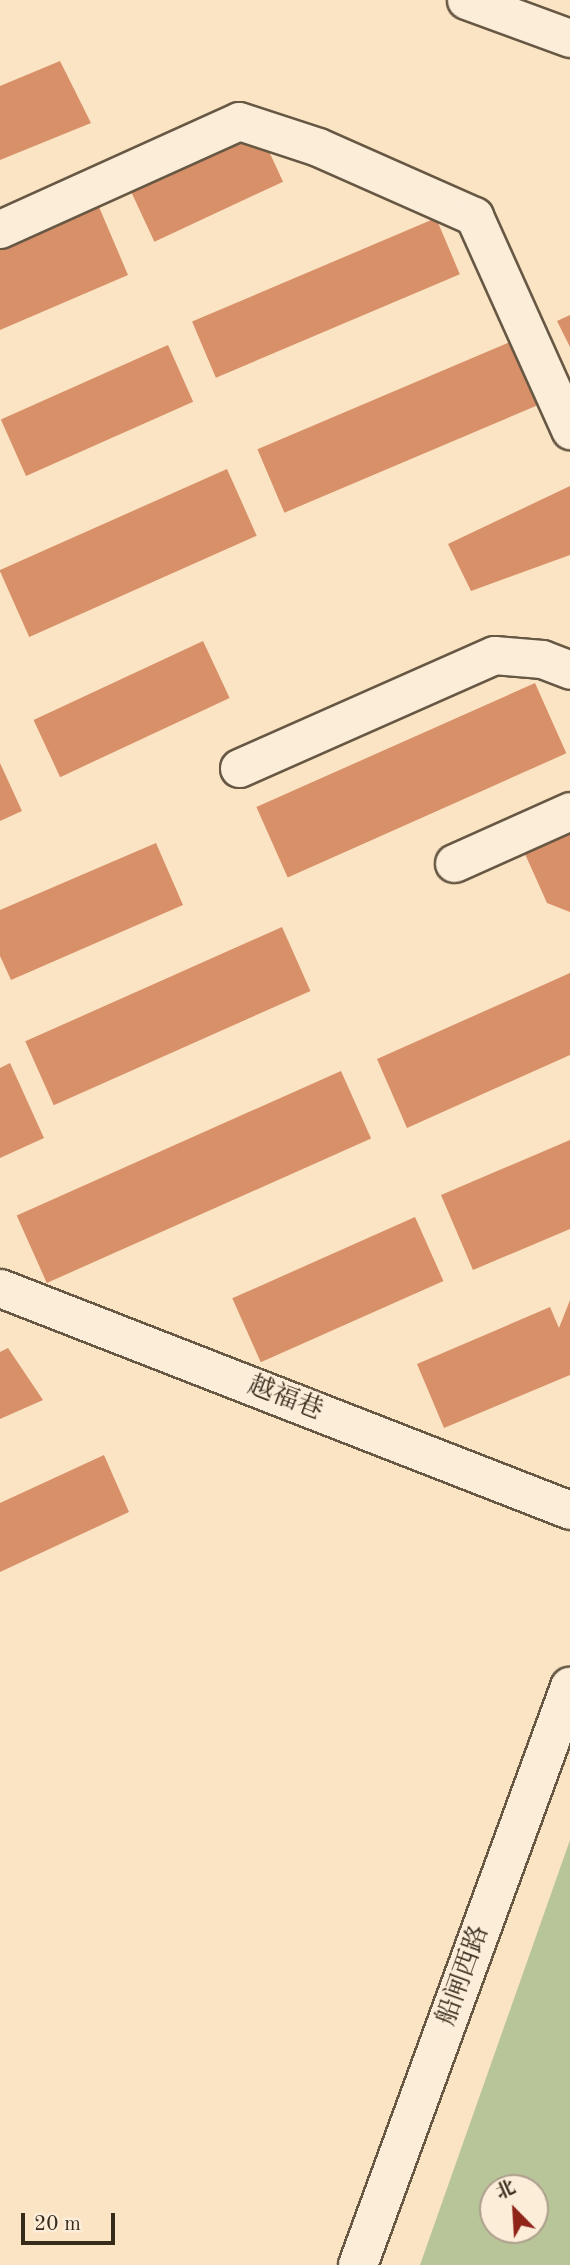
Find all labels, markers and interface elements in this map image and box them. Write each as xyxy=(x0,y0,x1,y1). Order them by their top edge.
street label: 越福巷 xyxy=(243,1370,327,1428)
street label: 船闸西路 xyxy=(432,1922,496,2030)
north arrow xyxy=(479,2174,549,2244)
text: 北 xyxy=(494,2179,519,2204)
scale bar xyxy=(24,2198,119,2242)
text: 20 m xyxy=(34,2214,81,2235)

